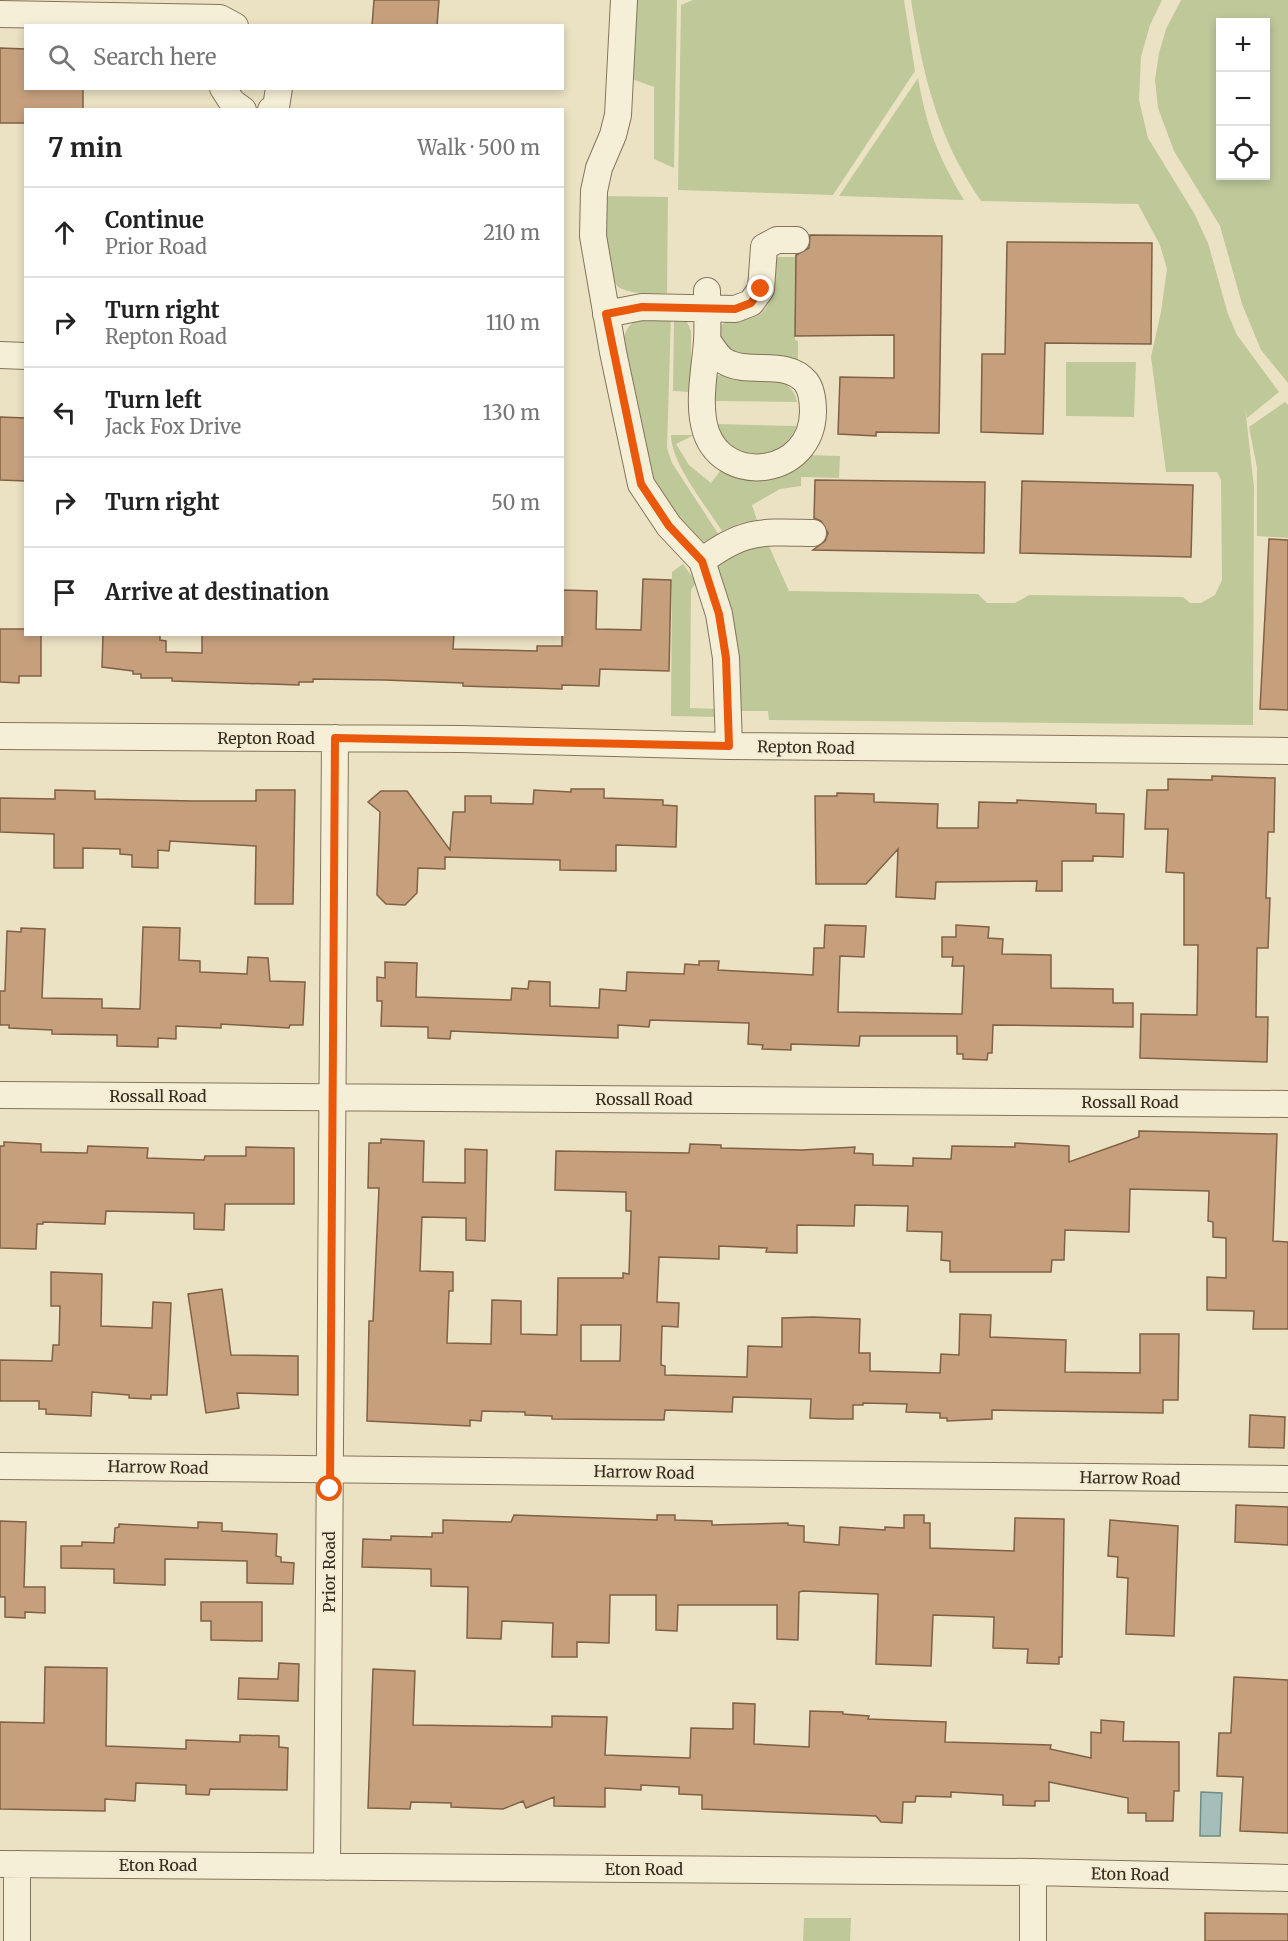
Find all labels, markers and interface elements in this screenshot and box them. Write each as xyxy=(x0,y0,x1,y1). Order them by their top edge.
map controls xyxy=(1216,18,1270,180)
button: + xyxy=(1216,18,1270,72)
search box xyxy=(24,24,564,90)
icon: search xyxy=(45,41,78,74)
text: Search here xyxy=(93,43,216,71)
button: − xyxy=(1216,72,1270,126)
button: locate xyxy=(1216,126,1270,180)
text: 7 min xyxy=(48,131,122,164)
text: Walk · 500 m xyxy=(417,135,540,160)
text: Continue xyxy=(105,206,204,234)
icon: ahead xyxy=(48,216,81,249)
text: 210 m xyxy=(483,220,540,245)
text: Prior Road xyxy=(105,234,207,259)
route end xyxy=(747,275,773,301)
text: Turn right xyxy=(105,296,219,324)
icon: right xyxy=(48,306,81,339)
text: 110 m xyxy=(486,310,540,335)
text: Repton Road xyxy=(105,324,227,349)
text: Turn left xyxy=(105,386,202,414)
icon: left xyxy=(48,396,81,429)
text: 130 m xyxy=(483,400,540,425)
text: Jack Fox Drive xyxy=(105,414,241,439)
icon: right xyxy=(48,486,81,519)
text: Turn right xyxy=(105,488,219,516)
text: 50 m xyxy=(491,490,540,515)
icon: arrive xyxy=(48,576,81,609)
text: Arrive at destination xyxy=(105,578,329,606)
street label: Repton Road xyxy=(217,728,315,748)
street label: Repton Road xyxy=(757,736,855,758)
street label: Rossall Road xyxy=(109,1086,207,1106)
street label: Rossall Road xyxy=(595,1089,693,1109)
street label: Rossall Road xyxy=(1081,1092,1179,1112)
street label: Harrow Road xyxy=(107,1456,209,1478)
street label: Harrow Road xyxy=(593,1461,695,1483)
street label: Harrow Road xyxy=(1079,1467,1181,1489)
route start xyxy=(316,1475,342,1501)
street label: Prior Road xyxy=(319,1531,339,1613)
street label: Eton Road xyxy=(119,1855,198,1875)
street label: Eton Road xyxy=(605,1859,684,1879)
street label: Eton Road xyxy=(1091,1863,1170,1885)

